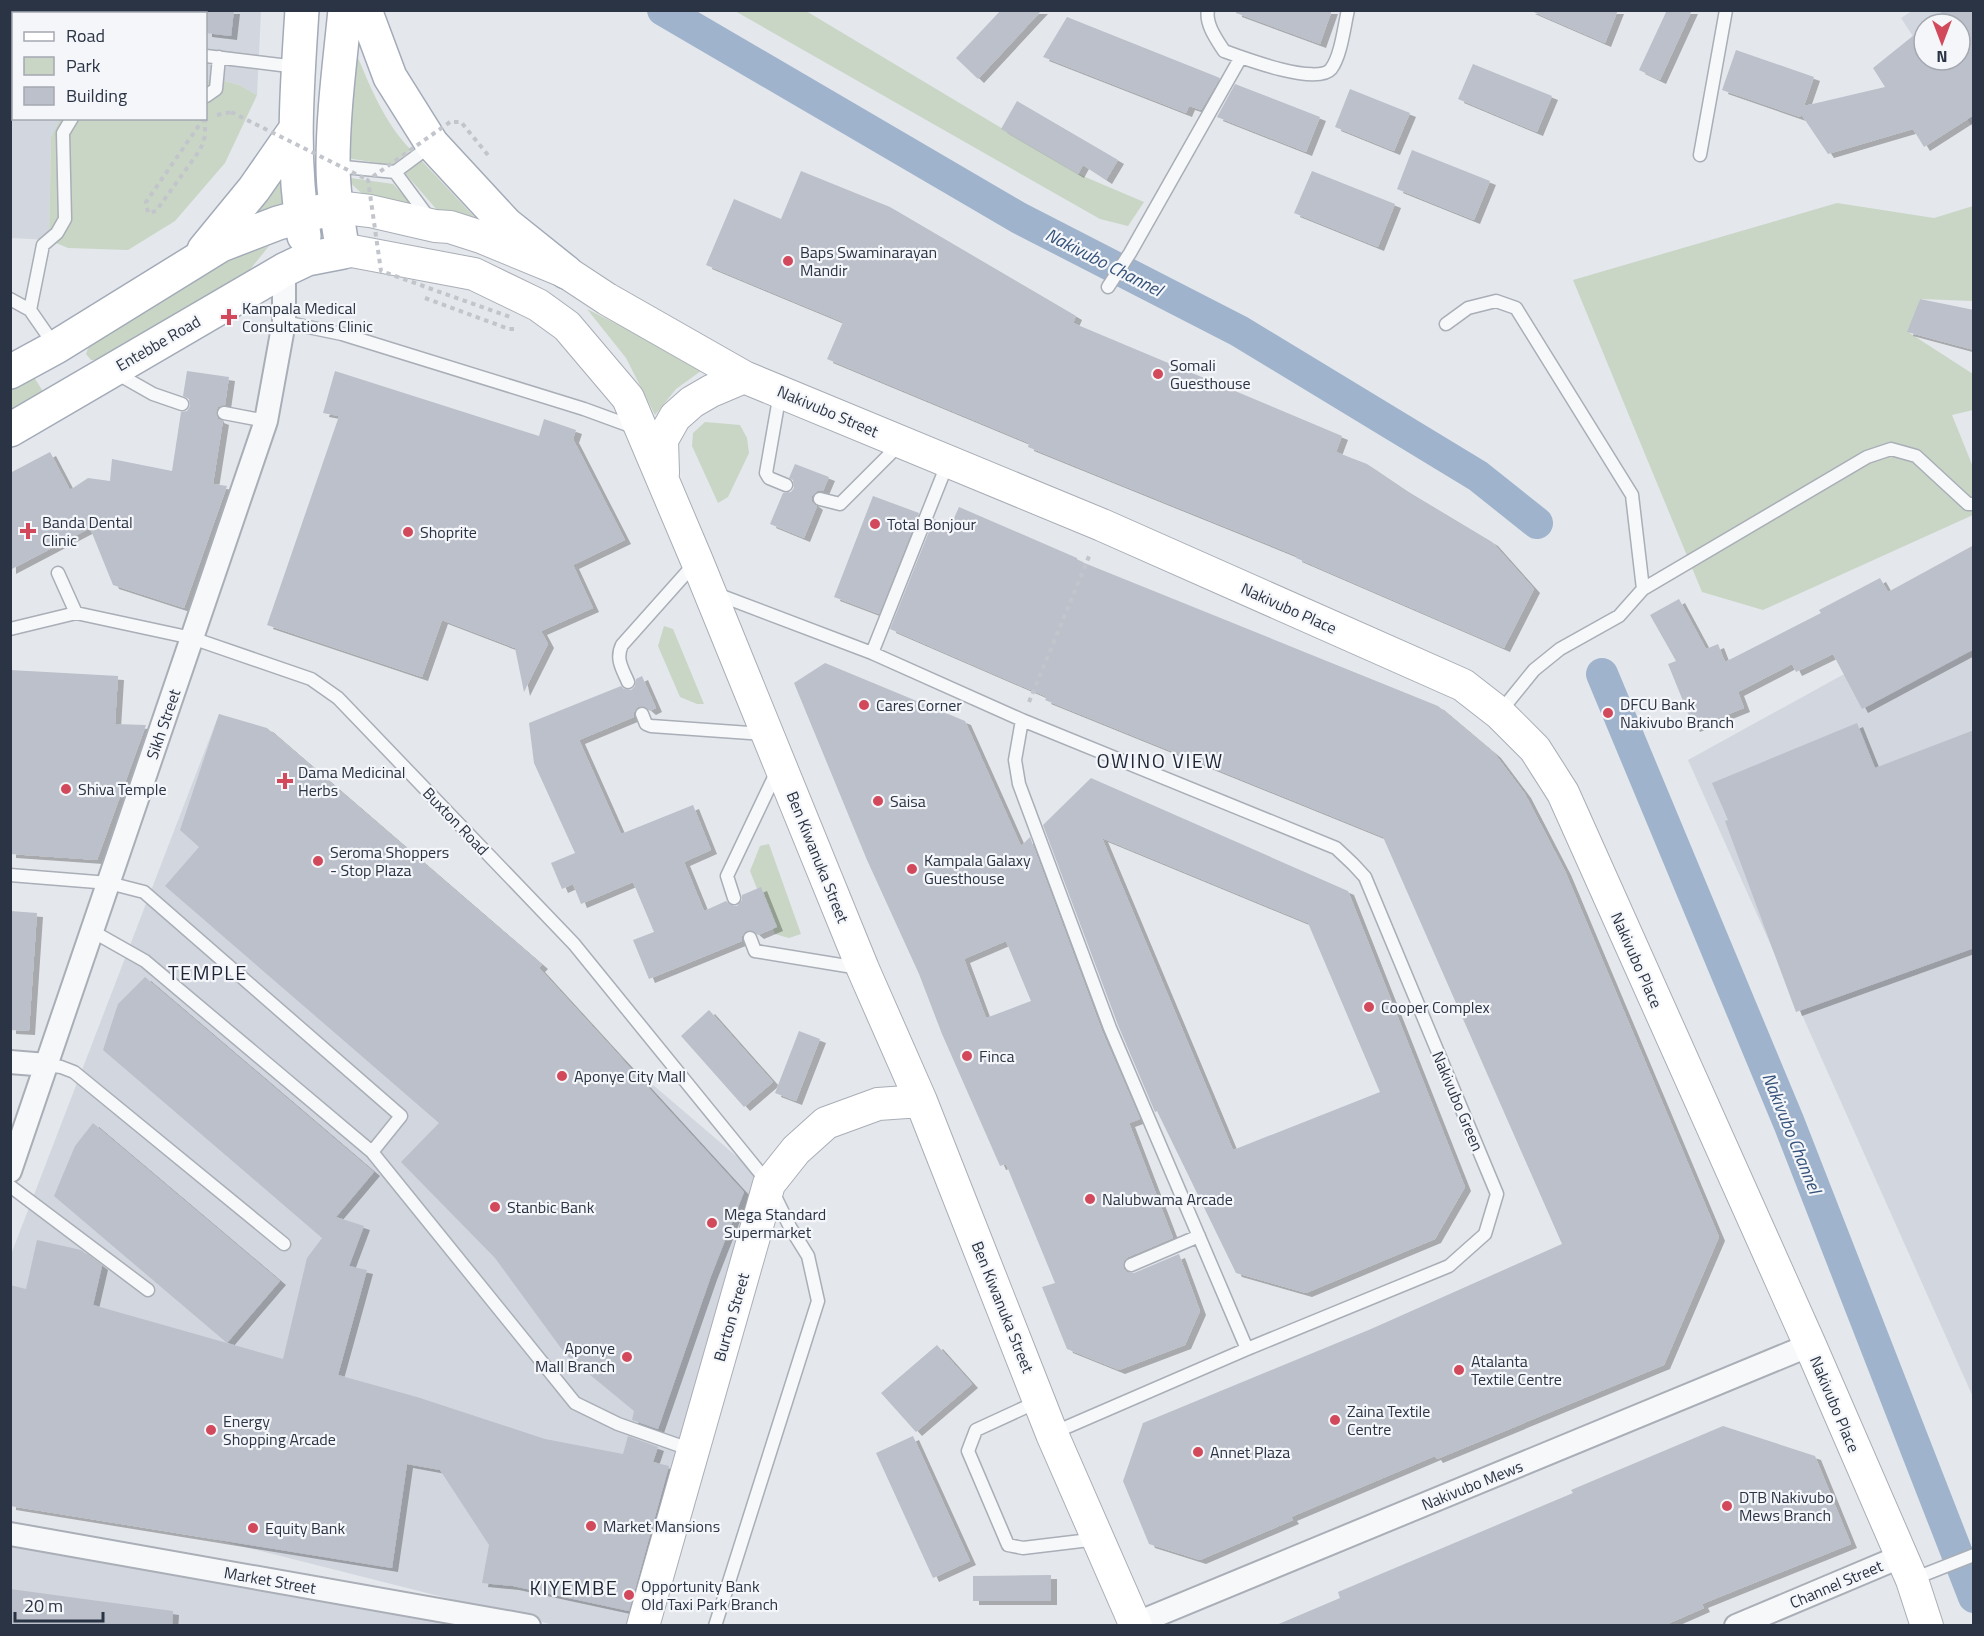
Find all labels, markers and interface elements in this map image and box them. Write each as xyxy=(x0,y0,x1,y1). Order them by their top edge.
legend xyxy=(12,12,207,120)
north arrow xyxy=(1912,12,1972,72)
text: Road xyxy=(66,22,105,49)
text: N xyxy=(1936,45,1948,69)
text: Park xyxy=(66,52,101,79)
text: Building xyxy=(66,82,127,109)
water label: Nakivubo Channel xyxy=(1041,221,1169,304)
place label: Baps Swaminarayan Mandir xyxy=(800,240,937,282)
marker: Baps Swaminarayan Mandir xyxy=(781,254,795,268)
place label: Kampala Medical Consultations Clinic xyxy=(242,296,373,338)
marker: Kampala Medical Consultations Clinic xyxy=(220,308,238,326)
street label: Entebbe Road xyxy=(111,309,205,377)
place label: Somali Guesthouse xyxy=(1170,353,1251,395)
marker: Somali Guesthouse xyxy=(1151,367,1165,381)
street label: Nakivubo Street xyxy=(774,379,883,443)
place label: Banda Dental Clinic xyxy=(42,510,133,552)
place label: Total Bonjour xyxy=(887,512,977,536)
marker: Total Bonjour xyxy=(868,517,882,531)
place label: Shoprite xyxy=(420,520,477,544)
marker: Banda Dental Clinic xyxy=(19,522,37,540)
marker: Shoprite xyxy=(401,525,415,539)
street label: Nakivubo Place xyxy=(1237,576,1341,640)
street label: Sikh Street xyxy=(140,685,186,763)
place label: DFCU Bank Nakivubo Branch xyxy=(1620,692,1734,734)
place label: Cares Corner xyxy=(876,693,962,717)
marker: Cares Corner xyxy=(857,698,871,712)
marker: DFCU Bank Nakivubo Branch xyxy=(1601,706,1615,720)
district label: OWINO VIEW xyxy=(1096,745,1224,776)
place label: Dama Medicinal Herbs xyxy=(298,760,405,802)
marker: Dama Medicinal Herbs xyxy=(276,772,294,790)
place label: Shiva Temple xyxy=(78,777,167,801)
marker: Shiva Temple xyxy=(59,782,73,796)
street label: Buxton Road xyxy=(417,782,495,860)
street label: Ben Kiwanuka Street xyxy=(781,787,856,927)
place label: Saisa xyxy=(890,789,926,813)
marker: Saisa xyxy=(871,794,885,808)
place label: Seroma Shoppers - Stop Plaza xyxy=(330,840,449,882)
place label: Kampala Galaxy Guesthouse xyxy=(924,848,1031,890)
marker: Seroma Shoppers - Stop Plaza xyxy=(311,854,325,868)
marker: Kampala Galaxy Guesthouse xyxy=(905,862,919,876)
street label: Nakivubo Place xyxy=(1605,908,1669,1012)
district label: TEMPLE xyxy=(168,957,248,988)
place label: Cooper Complex xyxy=(1381,995,1490,1019)
marker: Cooper Complex xyxy=(1362,1000,1376,1014)
place label: Finca xyxy=(979,1044,1015,1068)
street label: Nakivubo Green xyxy=(1426,1047,1490,1155)
marker: Finca xyxy=(960,1049,974,1063)
place label: Aponye City Mall xyxy=(574,1064,686,1088)
marker: Aponye City Mall xyxy=(555,1069,569,1083)
water label: Nakivubo Channel xyxy=(1755,1069,1829,1199)
place label: Nalubwama Arcade xyxy=(1102,1187,1233,1211)
marker: Nalubwama Arcade xyxy=(1083,1192,1097,1206)
place label: Stanbic Bank xyxy=(507,1195,595,1219)
marker: Stanbic Bank xyxy=(488,1200,502,1214)
place label: Mega Standard Supermarket xyxy=(724,1202,826,1244)
marker: Mega Standard Supermarket xyxy=(705,1216,719,1230)
street label: Ben Kiwanuka Street xyxy=(966,1237,1041,1377)
street label: Burton Street xyxy=(707,1269,755,1364)
place label: Aponye Mall Branch xyxy=(535,1336,615,1378)
place label: Atalanta Textile Centre xyxy=(1471,1349,1562,1391)
marker: Aponye Mall Branch xyxy=(620,1350,634,1364)
street label: Nakivubo Place xyxy=(1804,1352,1866,1456)
marker: Atalanta Textile Centre xyxy=(1452,1363,1466,1377)
place label: Zaina Textile Centre xyxy=(1347,1399,1430,1441)
place label: Energy Shopping Arcade xyxy=(223,1409,336,1451)
marker: Zaina Textile Centre xyxy=(1328,1413,1342,1427)
marker: Energy Shopping Arcade xyxy=(204,1423,218,1437)
place label: Annet Plaza xyxy=(1210,1440,1290,1464)
marker: Annet Plaza xyxy=(1191,1445,1205,1459)
street label: Nakivubo Mews xyxy=(1418,1454,1526,1516)
place label: DTB Nakivubo Mews Branch xyxy=(1739,1485,1834,1527)
marker: DTB Nakivubo Mews Branch xyxy=(1720,1499,1734,1513)
place label: Market Mansions xyxy=(603,1514,720,1538)
place label: Equity Bank xyxy=(265,1516,345,1540)
marker: Market Mansions xyxy=(584,1519,598,1533)
marker: Equity Bank xyxy=(246,1521,260,1535)
street label: Channel Street xyxy=(1786,1553,1887,1614)
street label: Market Street xyxy=(222,1560,318,1600)
district label: KIYEMBE xyxy=(530,1572,618,1603)
place label: Opportunity Bank Old Taxi Park Branch xyxy=(641,1574,778,1616)
scale bar xyxy=(15,1585,104,1623)
marker: Opportunity Bank Old Taxi Park Branch xyxy=(622,1588,636,1602)
text: 20 m xyxy=(24,1592,63,1619)

